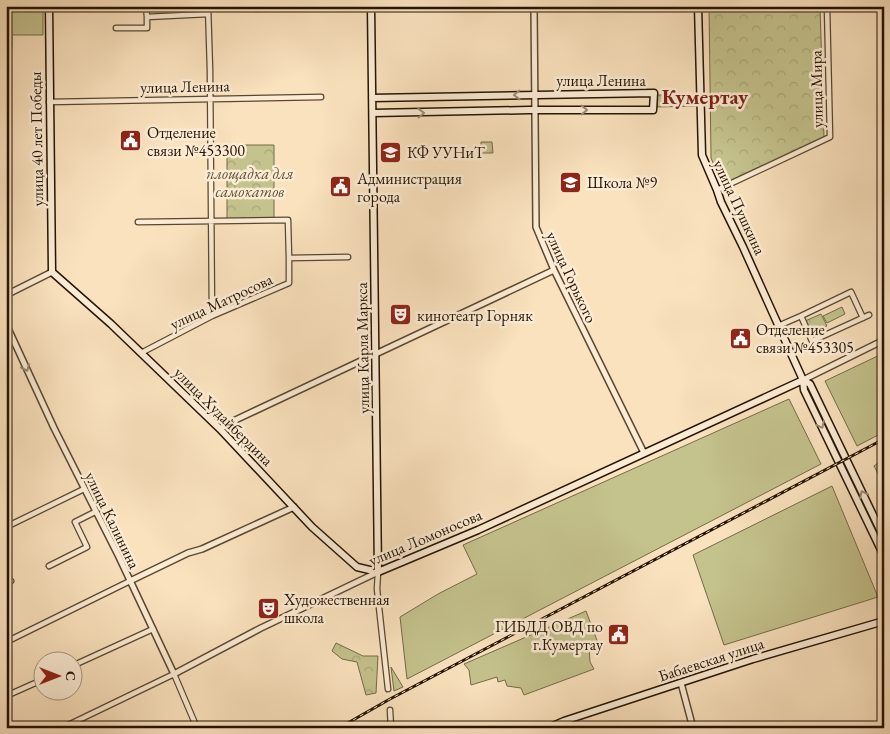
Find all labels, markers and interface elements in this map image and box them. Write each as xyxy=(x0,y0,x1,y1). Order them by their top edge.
street label: улица Мира xyxy=(805,49,828,128)
street label: улица Ленина xyxy=(556,70,646,91)
street label: улица 40 лет Победы xyxy=(25,71,48,207)
street label: улица Ленина xyxy=(140,75,231,98)
district label: Кумертау xyxy=(662,83,749,110)
one-way arrow xyxy=(512,90,520,100)
one-way arrow xyxy=(580,105,588,115)
one-way arrow xyxy=(418,107,426,118)
place label: Отделение связи №453300 xyxy=(147,122,245,161)
public building icon: Отделение связи №453300 xyxy=(119,129,143,153)
school or university icon: КФ УУНиТ xyxy=(379,140,403,164)
place label: КФ УУНиТ xyxy=(407,142,485,163)
street label: улица Пушкина xyxy=(708,156,771,259)
park label: площадка для самокатов xyxy=(206,163,294,202)
place label: Администрация города xyxy=(356,168,462,207)
school or university icon: Школа №9 xyxy=(559,170,583,194)
place label: Школа №9 xyxy=(587,172,658,193)
public building icon: Администрация города xyxy=(329,175,353,199)
street label: улица Горького xyxy=(541,228,602,326)
street label: улица Матросова xyxy=(166,268,277,334)
street label: улица Карла Маркса xyxy=(351,281,374,414)
theatre icon: кинотеатр Горняк xyxy=(389,303,413,327)
place label: кинотеатр Горняк xyxy=(417,305,533,326)
place label: Отделение связи №453305 xyxy=(756,319,854,358)
public building icon: Отделение связи №453305 xyxy=(728,326,752,350)
street label: улица Худайбердина xyxy=(169,362,278,471)
one-way arrow xyxy=(20,363,31,372)
one-way arrow xyxy=(814,420,825,429)
street label: улица Калинина xyxy=(80,468,145,573)
one-way arrow xyxy=(858,490,869,499)
street label: улица Ломоносова xyxy=(365,504,486,571)
place label: Художественная школа xyxy=(283,589,390,628)
theatre icon: Художественная школа xyxy=(256,596,280,620)
place label: ГИБДД ОВД по г.Кумертау xyxy=(495,616,604,655)
public building icon: ГИБДД ОВД по г.Кумертау xyxy=(607,623,631,647)
street label: Бабаевская улица xyxy=(656,632,767,686)
north arrow xyxy=(32,652,82,702)
text: С xyxy=(62,671,80,681)

